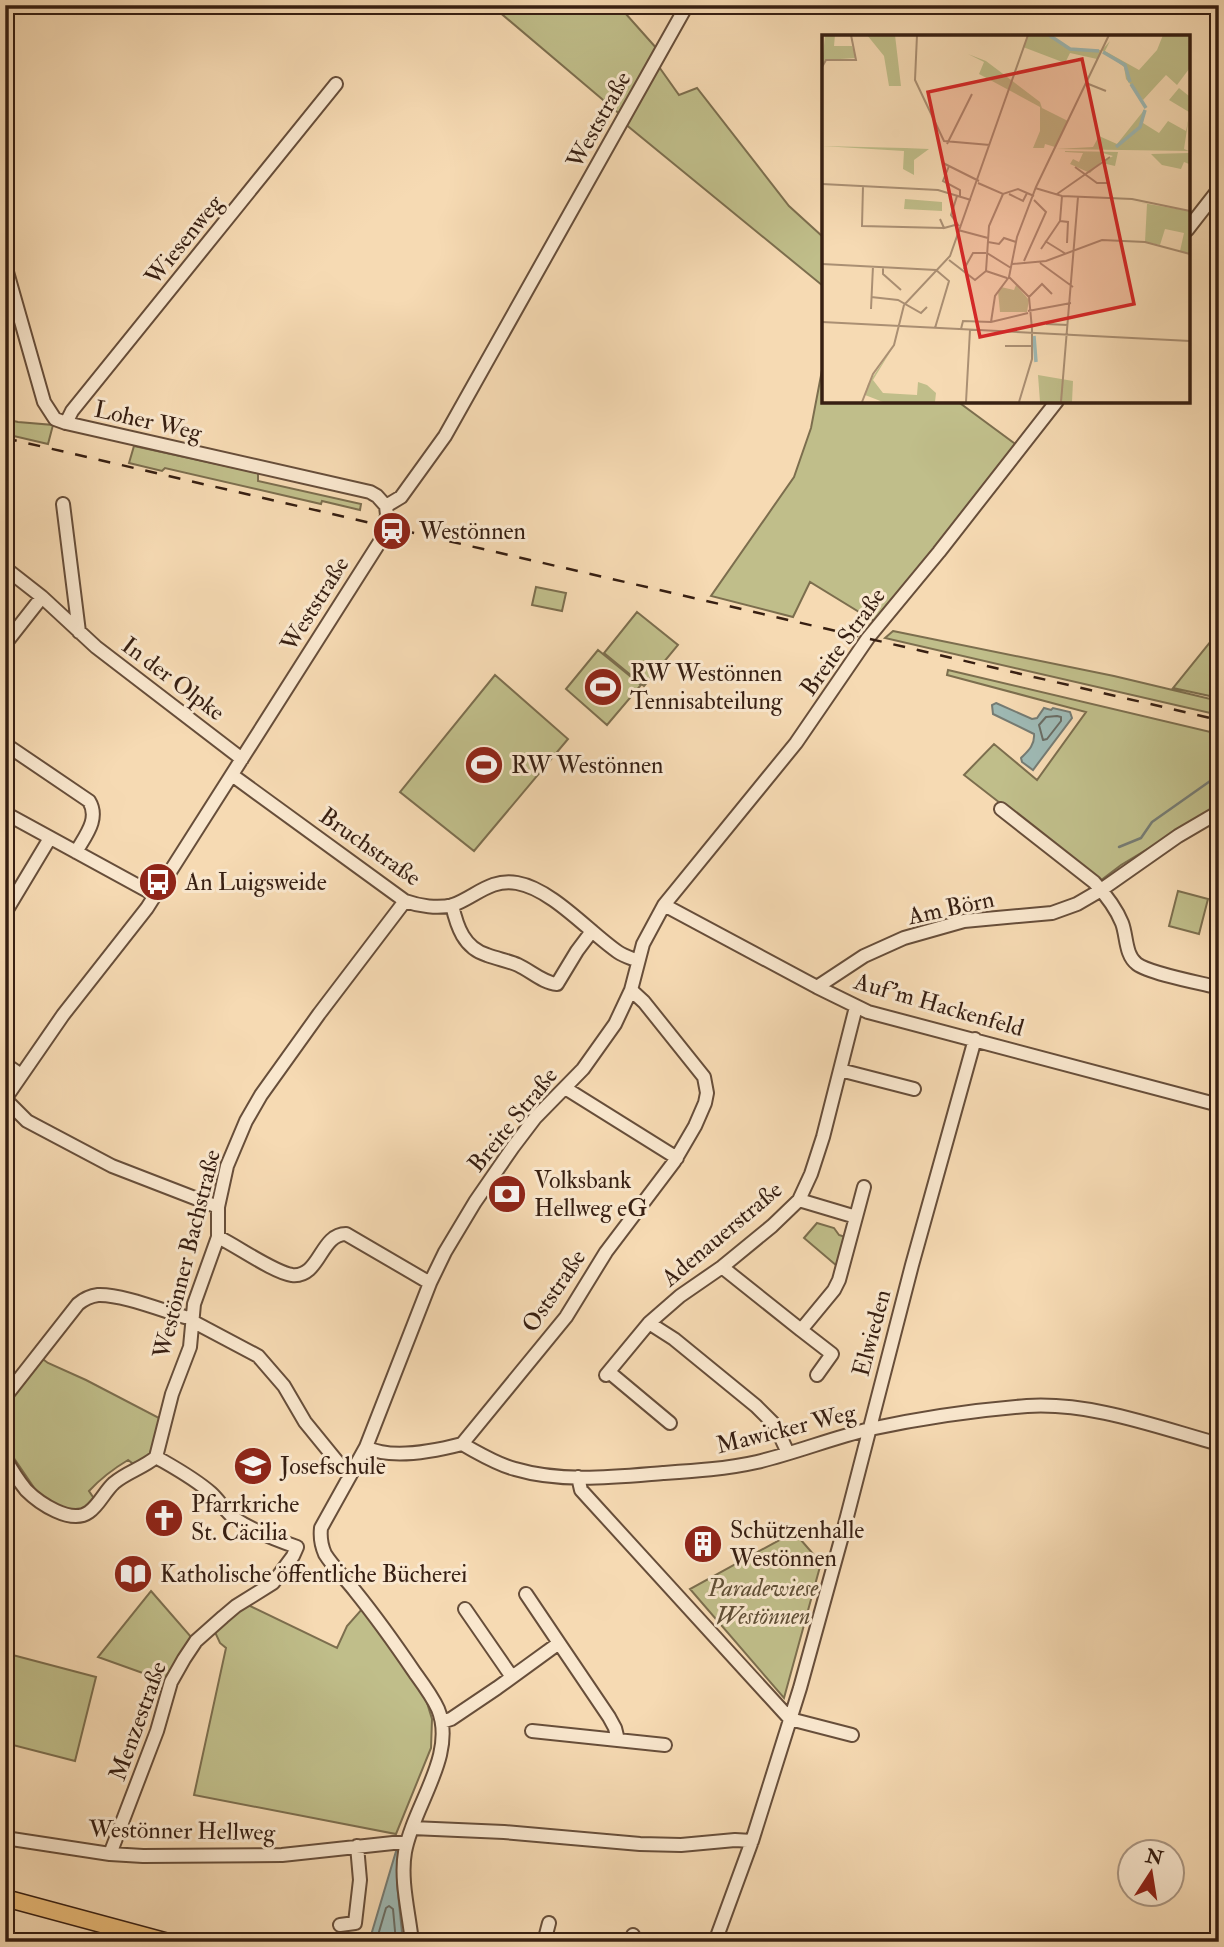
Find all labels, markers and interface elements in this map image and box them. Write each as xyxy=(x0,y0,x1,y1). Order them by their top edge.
inset map xyxy=(822,35,1189,402)
street label: Weststraße xyxy=(559,66,638,175)
street label: Wiesenweg xyxy=(137,188,231,292)
street label: Loher Weg xyxy=(91,394,206,449)
station icon: Westönnen xyxy=(371,510,413,552)
place label: Westönnen xyxy=(418,516,526,547)
street label: Weststraße xyxy=(273,551,356,658)
street label: Breite Straße xyxy=(793,582,893,702)
street label: In der Olpke xyxy=(115,630,231,728)
place label: RW Westönnen Tennisabteilung xyxy=(630,658,784,717)
sports icon: RW Westönnen Tennisabteilung xyxy=(582,666,624,708)
sports icon: RW Westönnen xyxy=(463,744,505,786)
place label: RW Westönnen xyxy=(511,750,663,781)
street label: Bruchstraße xyxy=(313,801,427,893)
bus stop icon: An Luigsweide xyxy=(137,861,179,903)
place label: An Luigsweide xyxy=(184,867,327,898)
street label: Am Börn xyxy=(904,884,997,932)
street label: Auf'm Hackenfeld xyxy=(850,966,1028,1044)
street label: Breite Straße xyxy=(461,1061,565,1179)
street label: Westönner Bachstraße xyxy=(146,1146,228,1363)
place label: Volksbank Hellweg eG xyxy=(534,1165,647,1224)
bank icon: Volksbank Hellweg eG xyxy=(486,1173,528,1215)
street label: Adenauerstraße xyxy=(654,1174,789,1294)
street label: Oststraße xyxy=(515,1244,593,1338)
street label: Elwieden xyxy=(846,1286,898,1380)
street label: Mawicker Weg xyxy=(713,1396,860,1461)
school or university icon: Josefschule xyxy=(232,1445,274,1487)
place label: Josefschule xyxy=(279,1451,386,1482)
place label: Pfarrkriche St. Cäcilia xyxy=(191,1489,299,1548)
church icon: Pfarrkriche St. Cäcilia xyxy=(143,1497,185,1539)
place label: Schützenhalle Westönnen xyxy=(729,1515,864,1574)
building icon: Schützenhalle Westönnen xyxy=(682,1523,724,1565)
library icon: Katholische öffentliche Bücherei xyxy=(112,1553,154,1595)
place label: Katholische öffentliche Bücherei xyxy=(160,1559,467,1590)
park label: Paradewiese Westönnen xyxy=(707,1573,819,1632)
street label: Menzestraße xyxy=(102,1657,174,1785)
street label: Westönner Hellweg xyxy=(87,1814,277,1848)
north arrow xyxy=(1116,1839,1186,1909)
text: N xyxy=(1143,1844,1166,1871)

